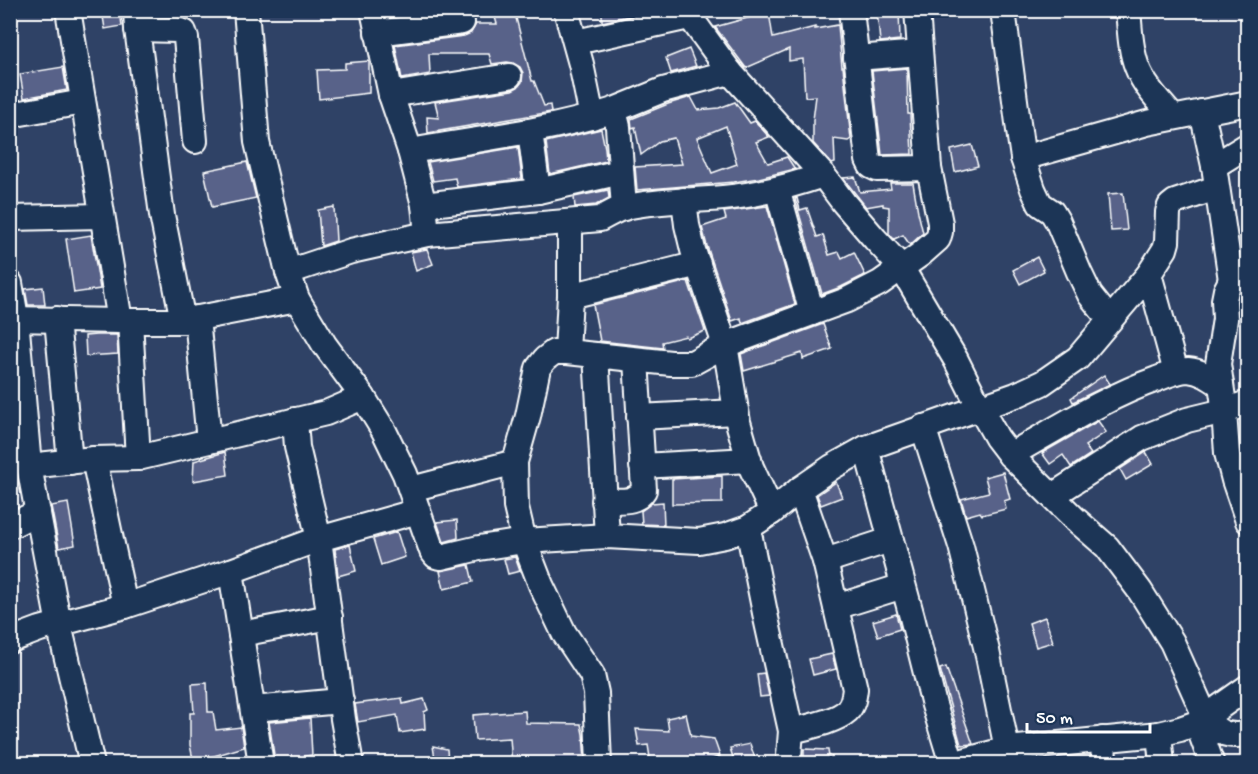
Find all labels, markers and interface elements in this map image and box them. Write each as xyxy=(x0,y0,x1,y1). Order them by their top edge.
scale bar xyxy=(1027,696,1150,734)
text: 50 m xyxy=(1036,709,1073,730)

